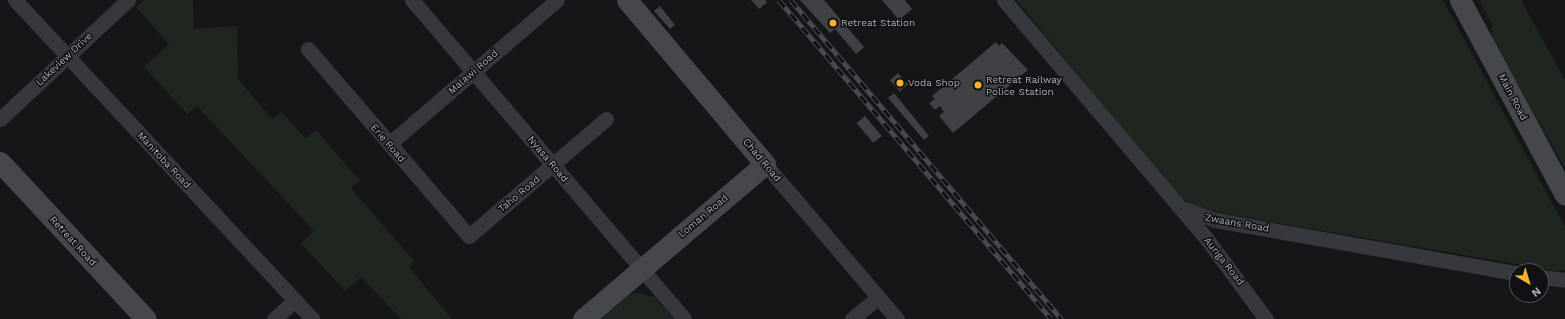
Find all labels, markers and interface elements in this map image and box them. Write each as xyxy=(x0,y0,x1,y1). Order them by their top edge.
place label: Retreat Station xyxy=(841,17,915,29)
marker: Retreat Station xyxy=(828,18,838,28)
street label: Lakeview Drive xyxy=(33,30,95,88)
street label: Malawi Road xyxy=(446,47,500,97)
street label: Main Road xyxy=(1496,72,1530,122)
place label: Retreat Railway Police Station xyxy=(986,73,1062,96)
place label: Voda Shop xyxy=(908,77,960,89)
marker: Voda Shop xyxy=(895,78,905,88)
marker: Retreat Railway Police Station xyxy=(973,80,983,90)
street label: Erie Road xyxy=(368,121,408,165)
street label: Manitoba Road xyxy=(135,129,193,191)
street label: Nyasa Road xyxy=(525,133,571,185)
street label: Chad Road xyxy=(740,136,784,184)
street label: Taho Road xyxy=(496,173,542,215)
street label: Loman Road xyxy=(676,192,730,240)
street label: Zwaans Road xyxy=(1204,211,1270,235)
street label: Retreat Road xyxy=(47,214,99,268)
street label: Auriga Road xyxy=(1201,234,1247,288)
north arrow xyxy=(1509,263,1549,303)
text: N xyxy=(1529,284,1543,300)

